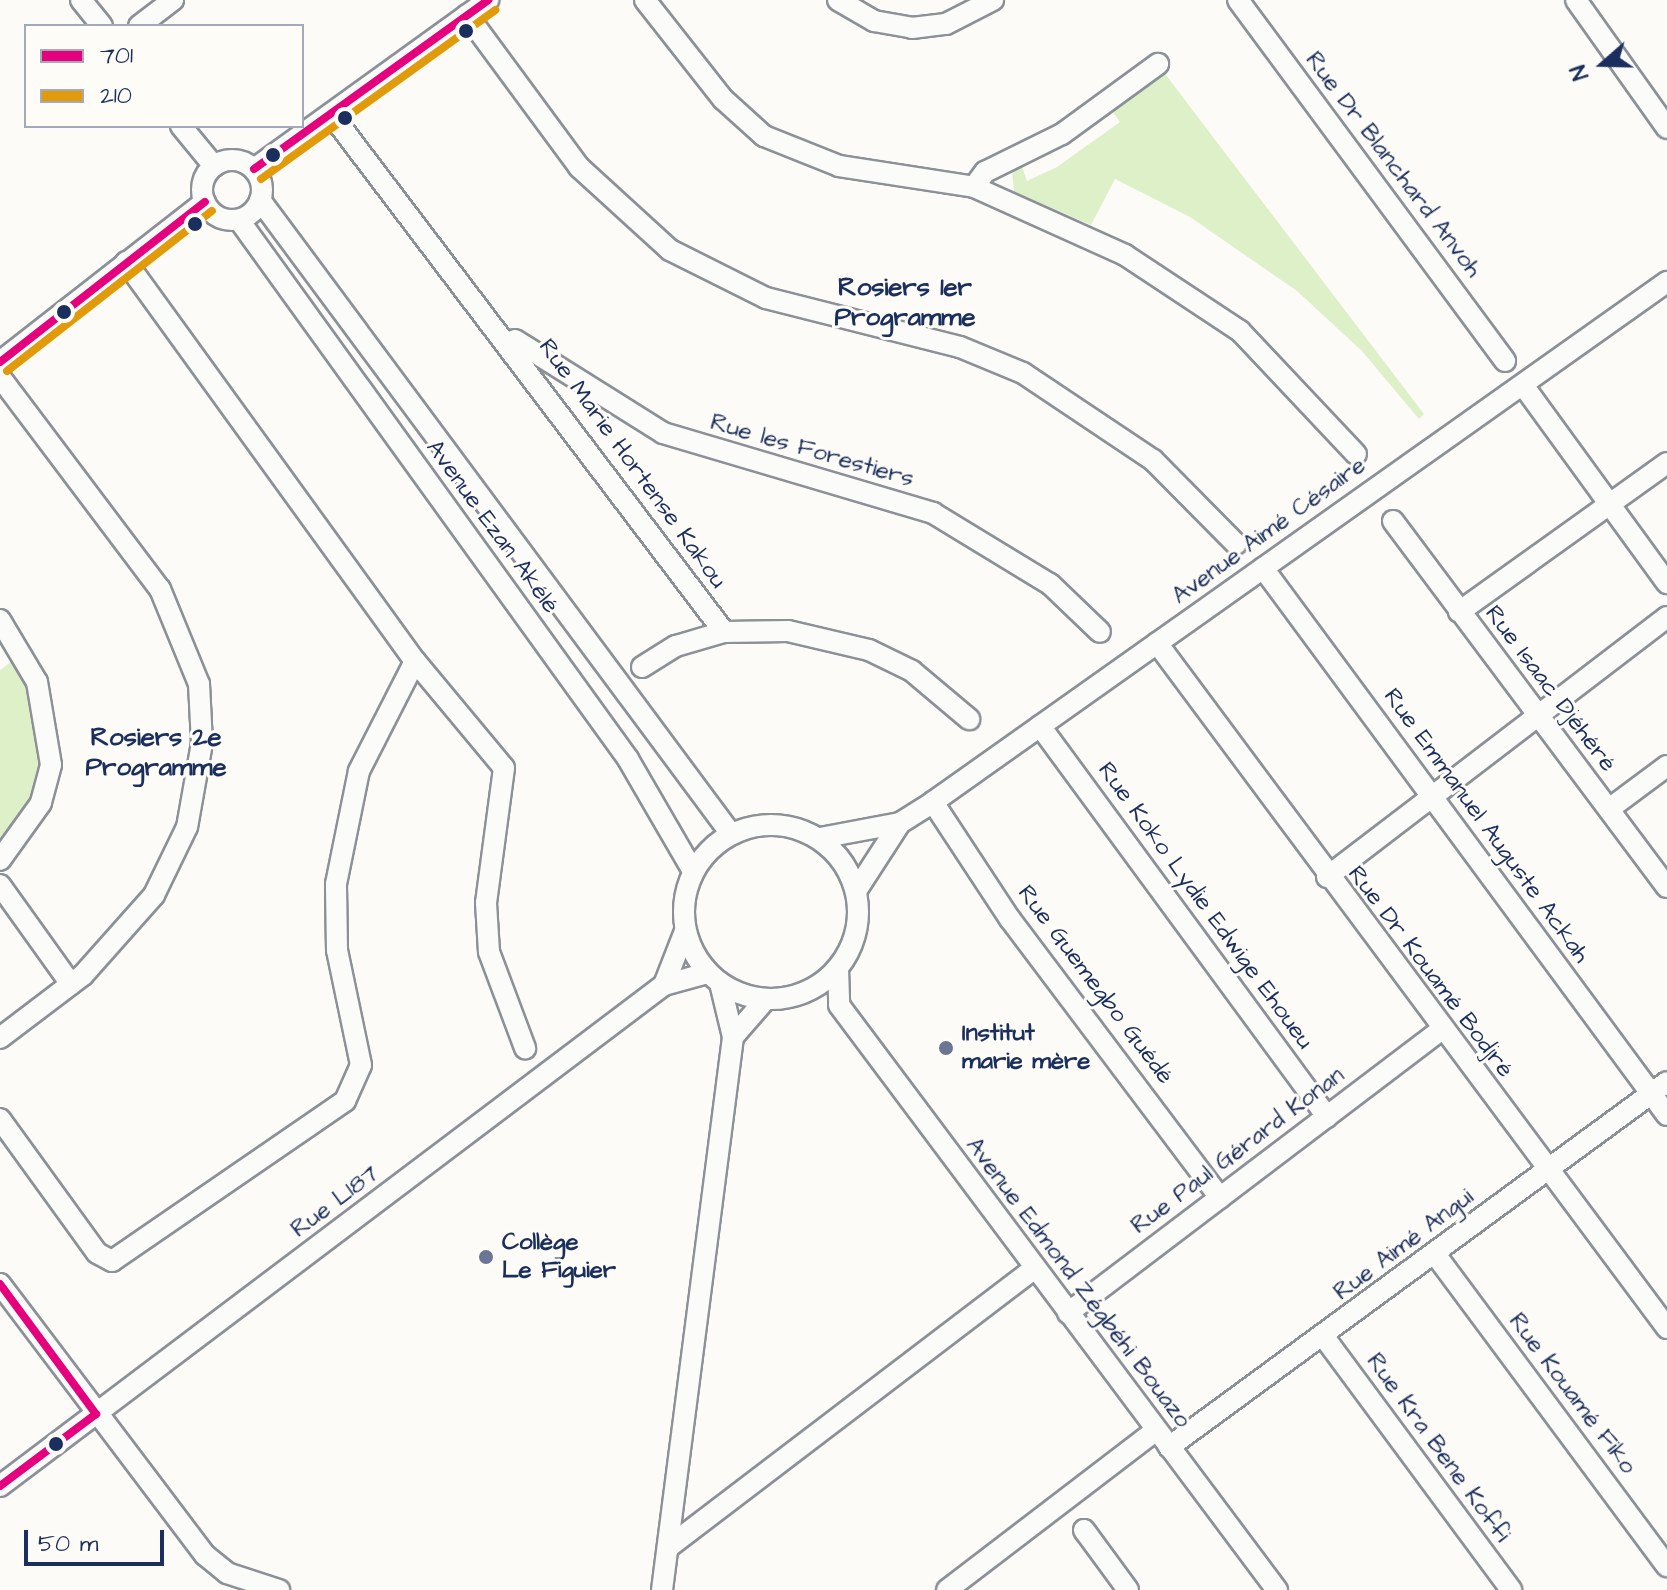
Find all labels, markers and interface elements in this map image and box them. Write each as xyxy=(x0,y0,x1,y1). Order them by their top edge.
unlabelled marker xyxy=(458,23,474,39)
legend xyxy=(24,24,304,128)
north arrow xyxy=(1563,24,1643,104)
text: 701 xyxy=(100,39,133,73)
street label: Rue Dr Blanchard Anvoh xyxy=(1299,47,1487,283)
text: N xyxy=(1563,61,1597,84)
text: 210 xyxy=(100,79,132,113)
unlabelled marker xyxy=(337,110,353,126)
unlabelled marker xyxy=(265,147,281,163)
unlabelled marker xyxy=(187,216,203,232)
district label: Rosiers 1er Programme xyxy=(834,272,976,334)
unlabelled marker xyxy=(56,304,72,320)
street label: Rue Marie Hortense Kakou xyxy=(532,334,732,594)
street label: Rue les Forestiers xyxy=(707,408,917,494)
street label: Avenue Ezan Akélé xyxy=(419,435,565,619)
street label: Avenue Aimé Césaire xyxy=(1167,451,1371,611)
street label: Rue Isaac Djéhéré xyxy=(1478,600,1622,778)
street label: Rue Emmanuel Auguste Ackah xyxy=(1377,683,1595,969)
district label: Rosiers 2e Programme xyxy=(85,722,227,784)
street label: Rue Koko Lydie Edwige Ehoueu xyxy=(1091,757,1319,1055)
street label: Rue Dr Kouamé Bodjré xyxy=(1341,861,1519,1083)
street label: Rue Guemegbo Guédé xyxy=(1011,880,1179,1090)
place label: Institut marie mère xyxy=(962,1020,1090,1076)
marker: Institut marie mère xyxy=(937,1039,955,1057)
street label: Rue Paul Gérard Konan xyxy=(1126,1061,1350,1241)
street label: Avenue Edmond Zégbéhi Bouazo xyxy=(959,1132,1197,1434)
street label: Rue L187 xyxy=(286,1160,384,1244)
street label: Rue Aimé Angui xyxy=(1328,1183,1480,1307)
place label: Collège Le Figuier xyxy=(502,1229,616,1285)
marker: Collège Le Figuier xyxy=(477,1248,495,1266)
street label: Rue Kouamé Fiko xyxy=(1502,1308,1642,1480)
street label: Rue Kra Bene Koffi xyxy=(1360,1348,1516,1548)
unlabelled marker xyxy=(48,1436,64,1452)
scale bar xyxy=(28,1514,168,1564)
text: 50 m xyxy=(38,1527,98,1561)

